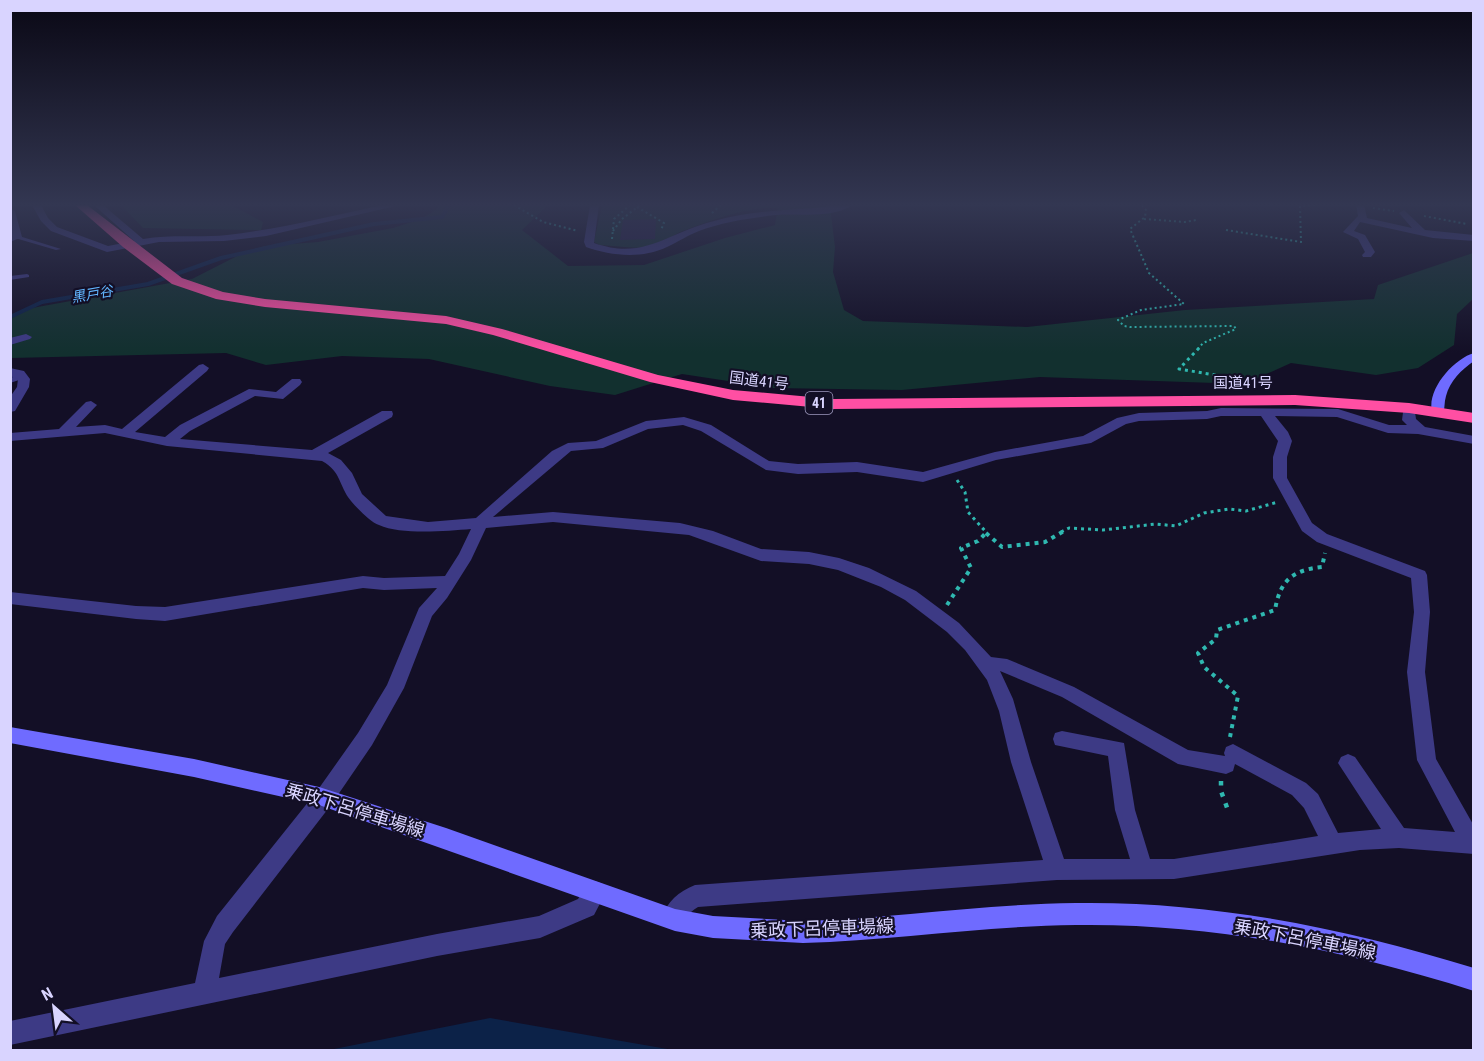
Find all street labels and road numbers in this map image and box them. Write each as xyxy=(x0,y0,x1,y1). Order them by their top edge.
street label: 国道41号 xyxy=(728,368,790,394)
street label: 国道41号 xyxy=(1213,374,1273,392)
road number: 41 xyxy=(806,392,832,414)
street label: 乗政下呂停車場線 xyxy=(283,779,427,841)
street label: 乗政下呂停車場線 xyxy=(750,915,894,941)
street label: 乗政下呂停車場線 xyxy=(1232,915,1378,963)

